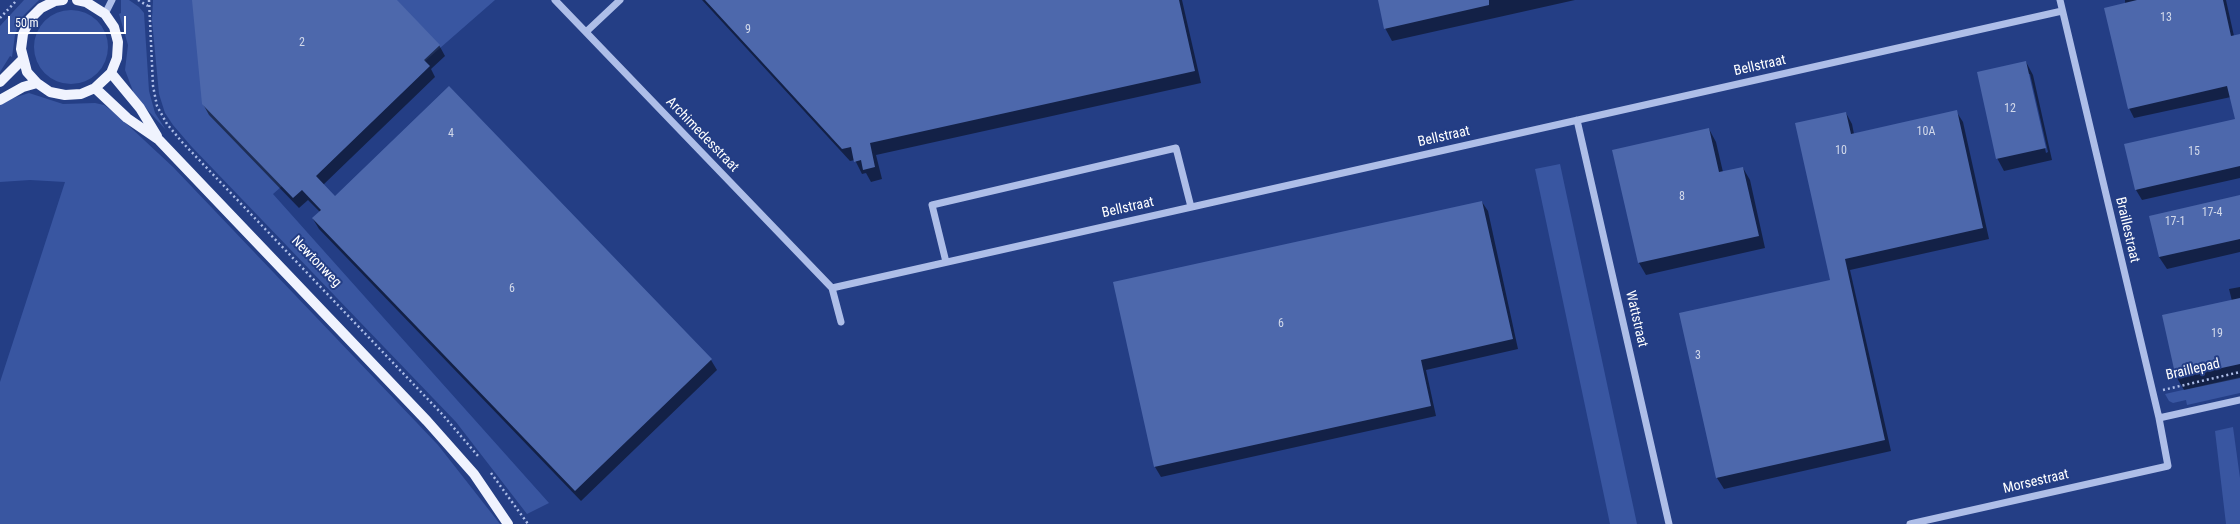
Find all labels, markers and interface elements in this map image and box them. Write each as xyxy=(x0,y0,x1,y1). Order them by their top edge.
scale bar xyxy=(10,8,128,34)
house number: 13 xyxy=(2160,11,2172,25)
text: 50 m xyxy=(15,16,39,30)
house number: 9 xyxy=(745,23,751,37)
house number: 2 xyxy=(299,36,305,50)
street label: Bellstraat xyxy=(1732,52,1788,80)
street label: Archimedesstraat xyxy=(662,94,742,176)
house number: 12 xyxy=(2004,102,2016,116)
street label: Bellstraat xyxy=(1416,123,1472,151)
house number: 10A xyxy=(1917,125,1935,139)
house number: 4 xyxy=(448,127,454,141)
house number: 10 xyxy=(1835,144,1847,158)
house number: 15 xyxy=(2188,145,2200,159)
house number: 8 xyxy=(1679,190,1685,204)
street label: Bellstraat xyxy=(1100,194,1156,222)
street label: Braillestraat xyxy=(2111,196,2143,264)
house number: 17-4 xyxy=(2202,206,2222,220)
house number: 17-1 xyxy=(2165,215,2185,229)
street label: Newtonweg xyxy=(287,233,345,291)
house number: 6 xyxy=(509,282,515,296)
street label: Wattstraat xyxy=(1621,289,1651,349)
house number: 6 xyxy=(1278,317,1284,331)
house number: 19 xyxy=(2211,327,2223,341)
house number: 3 xyxy=(1695,349,1701,363)
street label: Braillepad xyxy=(2164,356,2222,384)
street label: Morsestraat xyxy=(2002,466,2070,498)

